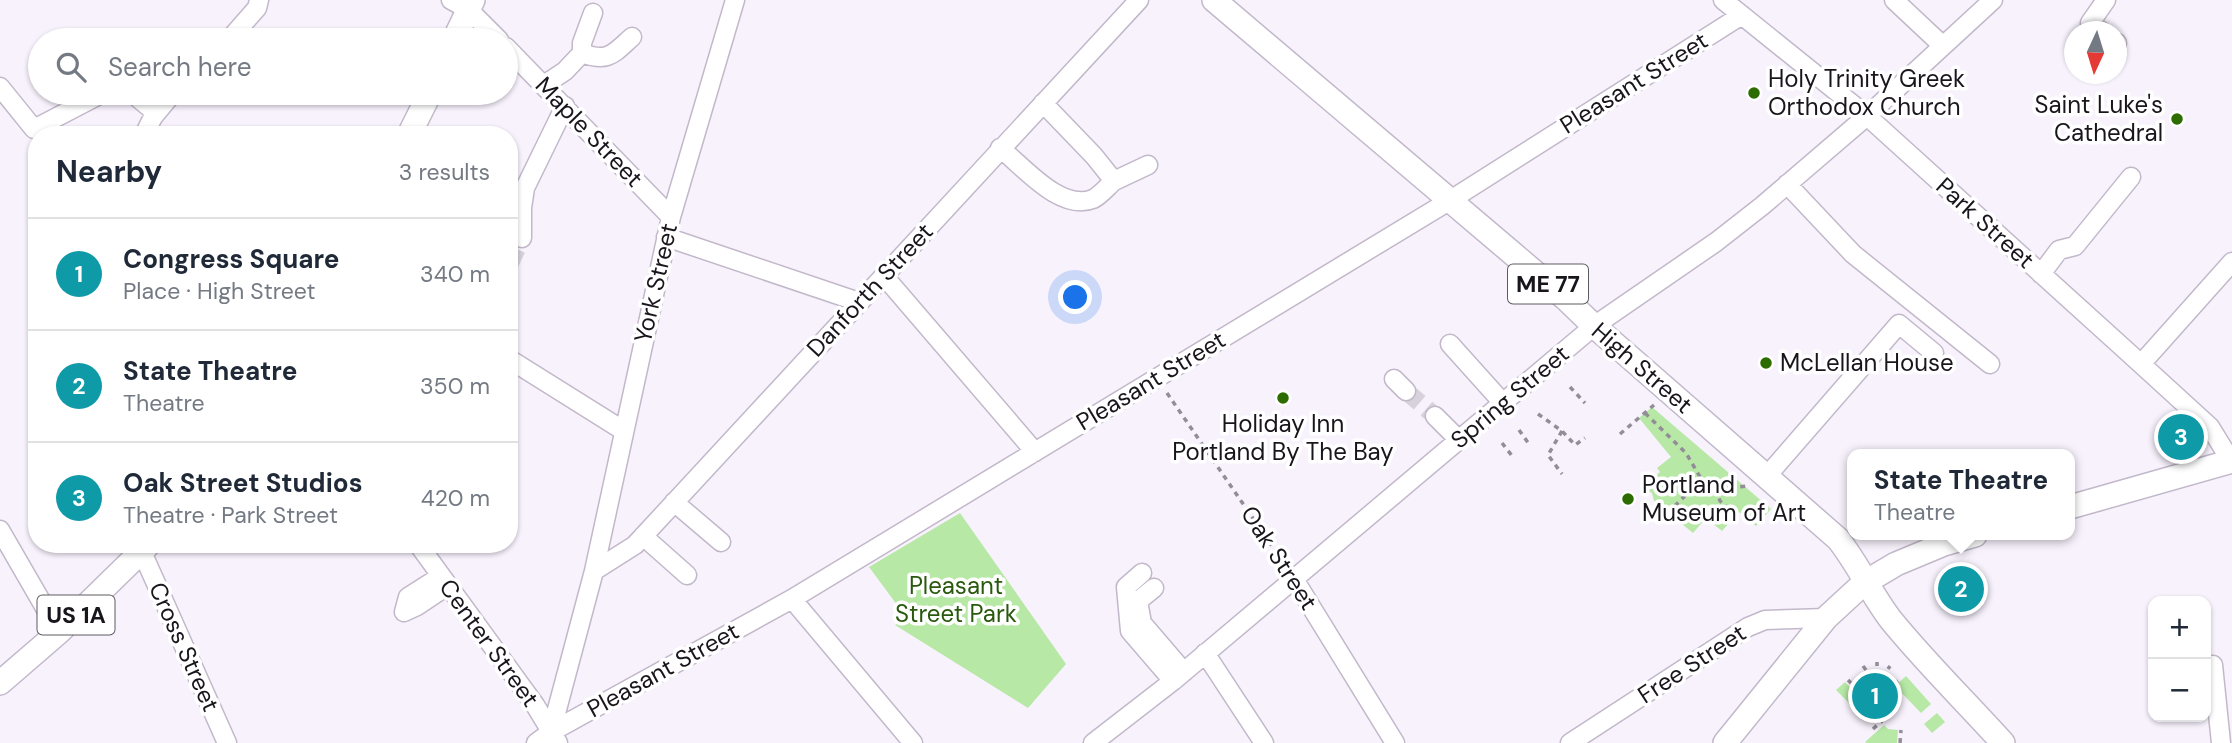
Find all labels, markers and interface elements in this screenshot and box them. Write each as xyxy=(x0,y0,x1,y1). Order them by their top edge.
north arrow xyxy=(2064,21,2127,84)
street label: Pleasant Street xyxy=(1554,25,1713,140)
search box xyxy=(28,28,518,105)
icon: search xyxy=(52,48,90,86)
text: Search here xyxy=(108,50,251,84)
place label: Holy Trinity Greek Orthodox Church xyxy=(1768,63,1965,122)
street label: Maple Street xyxy=(529,70,650,193)
marker: Holy Trinity Greek Orthodox Church xyxy=(1746,85,1762,101)
place label: Saint Luke's Cathedral xyxy=(2035,89,2163,148)
marker: Saint Luke's Cathedral xyxy=(2169,111,2185,127)
text: Nearby xyxy=(56,152,162,191)
text: 3 results xyxy=(399,157,490,187)
street label: Park Street xyxy=(1930,170,2041,275)
street label: Danforth Street xyxy=(800,216,940,363)
street label: York Street xyxy=(627,220,684,346)
text: Congress Square xyxy=(123,242,340,276)
text: 1 xyxy=(75,259,83,289)
text: 340 m xyxy=(420,259,490,289)
road number: ME 77 xyxy=(1508,264,1588,304)
text: Place · High Street xyxy=(123,276,316,306)
your location xyxy=(1058,280,1092,314)
street label: High Street xyxy=(1585,315,1699,420)
street label: Pleasant Street xyxy=(1070,324,1231,437)
street label: Spring Street xyxy=(1444,338,1575,455)
place label: McLellan House xyxy=(1780,347,1954,378)
text: State Theatre xyxy=(123,354,297,388)
marker: McLellan House xyxy=(1758,355,1774,371)
text: 2 xyxy=(72,371,86,401)
text: 350 m xyxy=(420,371,490,401)
text: Theatre xyxy=(123,388,205,418)
marker: Holiday Inn Portland By The Bay xyxy=(1275,390,1291,406)
place label: Holiday Inn Portland By The Bay xyxy=(1172,408,1394,467)
pin: 3 xyxy=(2158,411,2204,463)
popup xyxy=(1847,449,2075,540)
text: State Theatre xyxy=(1874,463,2048,497)
text: Oak Street Studios xyxy=(123,466,362,500)
place label: Portland Museum of Art xyxy=(1642,469,1806,528)
text: 3 xyxy=(72,483,86,513)
text: 420 m xyxy=(421,483,490,513)
marker: Portland Museum of Art xyxy=(1620,491,1636,507)
text: Theatre xyxy=(1874,497,1955,527)
text: Theatre · Park Street xyxy=(123,500,338,530)
street label: Oak Street xyxy=(1234,500,1325,616)
pin: 2 xyxy=(1938,563,1984,615)
park label: Pleasant Street Park xyxy=(895,570,1017,629)
street label: Center Street xyxy=(433,573,546,713)
street label: Cross Street xyxy=(142,577,227,716)
road number: US 1A xyxy=(38,596,114,635)
map controls xyxy=(2148,596,2211,722)
button: + xyxy=(2148,596,2211,659)
street label: Pleasant Street xyxy=(581,615,744,724)
street label: Free Street xyxy=(1632,617,1752,710)
button: − xyxy=(2148,659,2211,722)
pin: 1 xyxy=(1852,670,1898,722)

